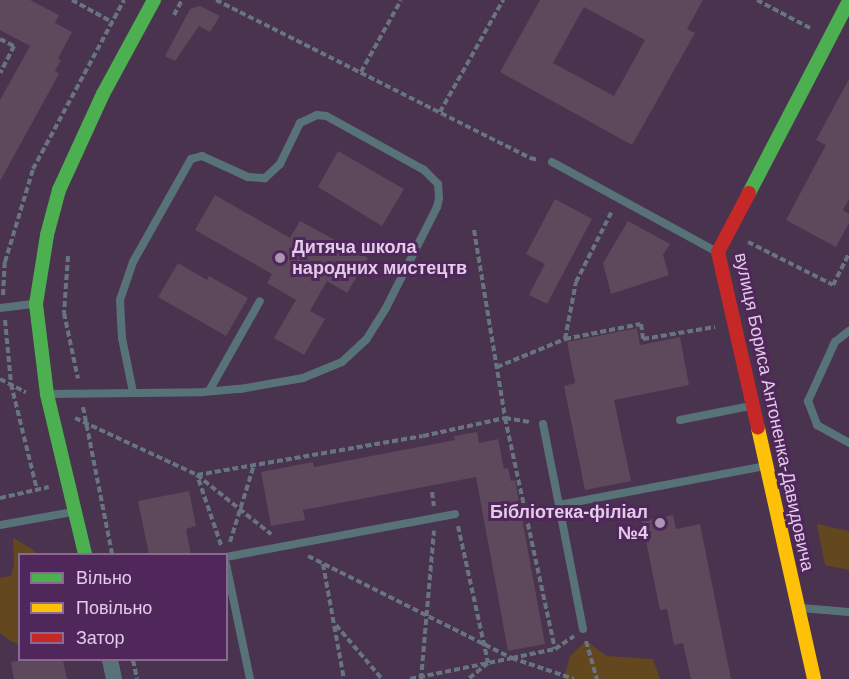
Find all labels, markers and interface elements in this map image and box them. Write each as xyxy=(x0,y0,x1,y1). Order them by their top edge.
place label: Дитяча школа народних мистецтв xyxy=(292,237,467,280)
marker: Дитяча школа народних мистецтв xyxy=(273,251,287,265)
street label: вулиця Бориса Антоненка-Давидовича xyxy=(730,251,818,573)
place label: Бібліотека-філіал №4 xyxy=(490,502,648,544)
marker: Бібліотека-філіал №4 xyxy=(653,516,667,530)
legend xyxy=(18,553,228,661)
text: Вільно xyxy=(76,568,132,588)
text: Повільно xyxy=(76,598,152,618)
text: Затор xyxy=(76,628,125,648)

